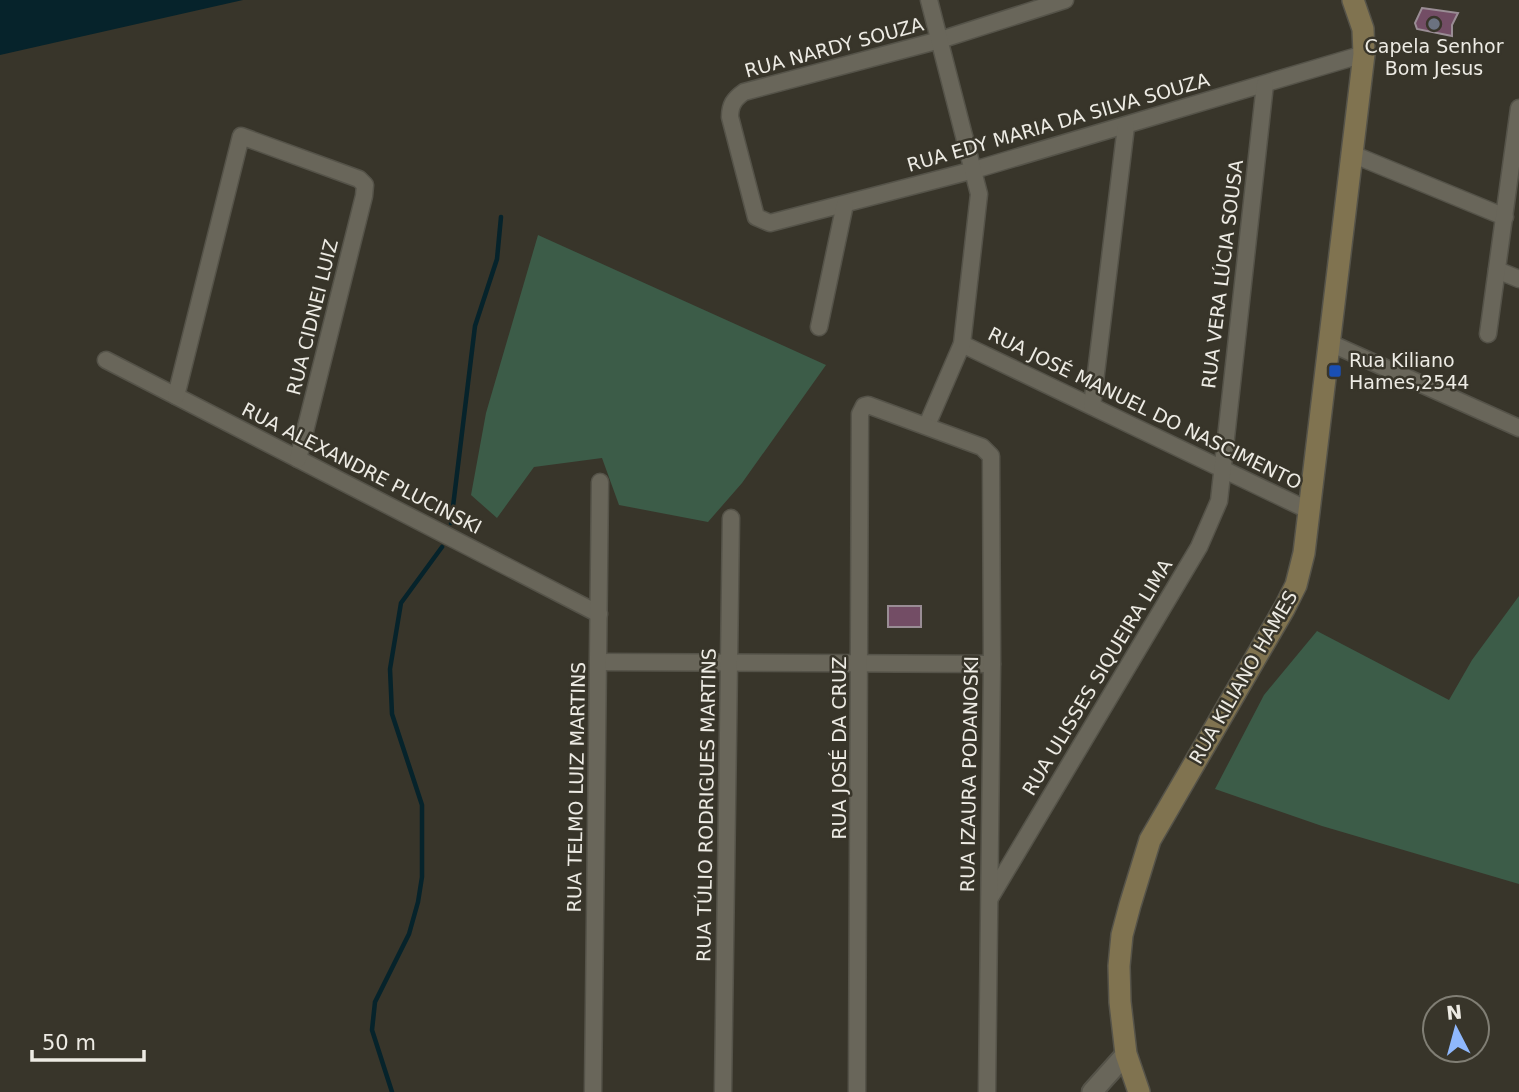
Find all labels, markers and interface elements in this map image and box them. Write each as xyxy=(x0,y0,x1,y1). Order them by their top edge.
street label: RUA NARDY SOUZA xyxy=(742,13,926,81)
marker: Capela Senhor Bom Jesus xyxy=(1426,16,1442,32)
place label: Capela Senhor Bom Jesus xyxy=(1365,35,1504,79)
street label: RUA EDY MARIA DA SILVA SOUZA xyxy=(904,68,1212,176)
street label: RUA VERA LÚCIA SOUSA xyxy=(1196,158,1247,390)
street label: RUA CIDNEI LUIZ xyxy=(282,237,342,397)
street label: RUA JOSÉ MANUEL DO NASCIMENTO xyxy=(985,322,1305,494)
place label: Rua Kiliano Hames,2544 xyxy=(1349,349,1469,393)
marker: Rua Kiliano Hames,2544 xyxy=(1327,363,1343,379)
street label: RUA ALEXANDRE PLUCINSKI xyxy=(238,398,486,538)
street label: RUA ULISSES SIQUEIRA LIMA xyxy=(1018,555,1176,799)
street label: RUA KILIANO HAMES xyxy=(1184,586,1302,768)
street label: RUA TÚLIO RODRIGUES MARTINS xyxy=(691,648,720,962)
street label: RUA JOSÉ DA CRUZ xyxy=(828,656,850,840)
street label: RUA IZAURA PODANOSKI xyxy=(956,656,982,892)
street label: RUA TELMO LUIZ MARTINS xyxy=(563,662,589,912)
north arrow xyxy=(1421,994,1491,1064)
text: N xyxy=(1445,1000,1463,1024)
scale bar xyxy=(32,1018,144,1062)
text: 50 m xyxy=(42,1031,96,1055)

